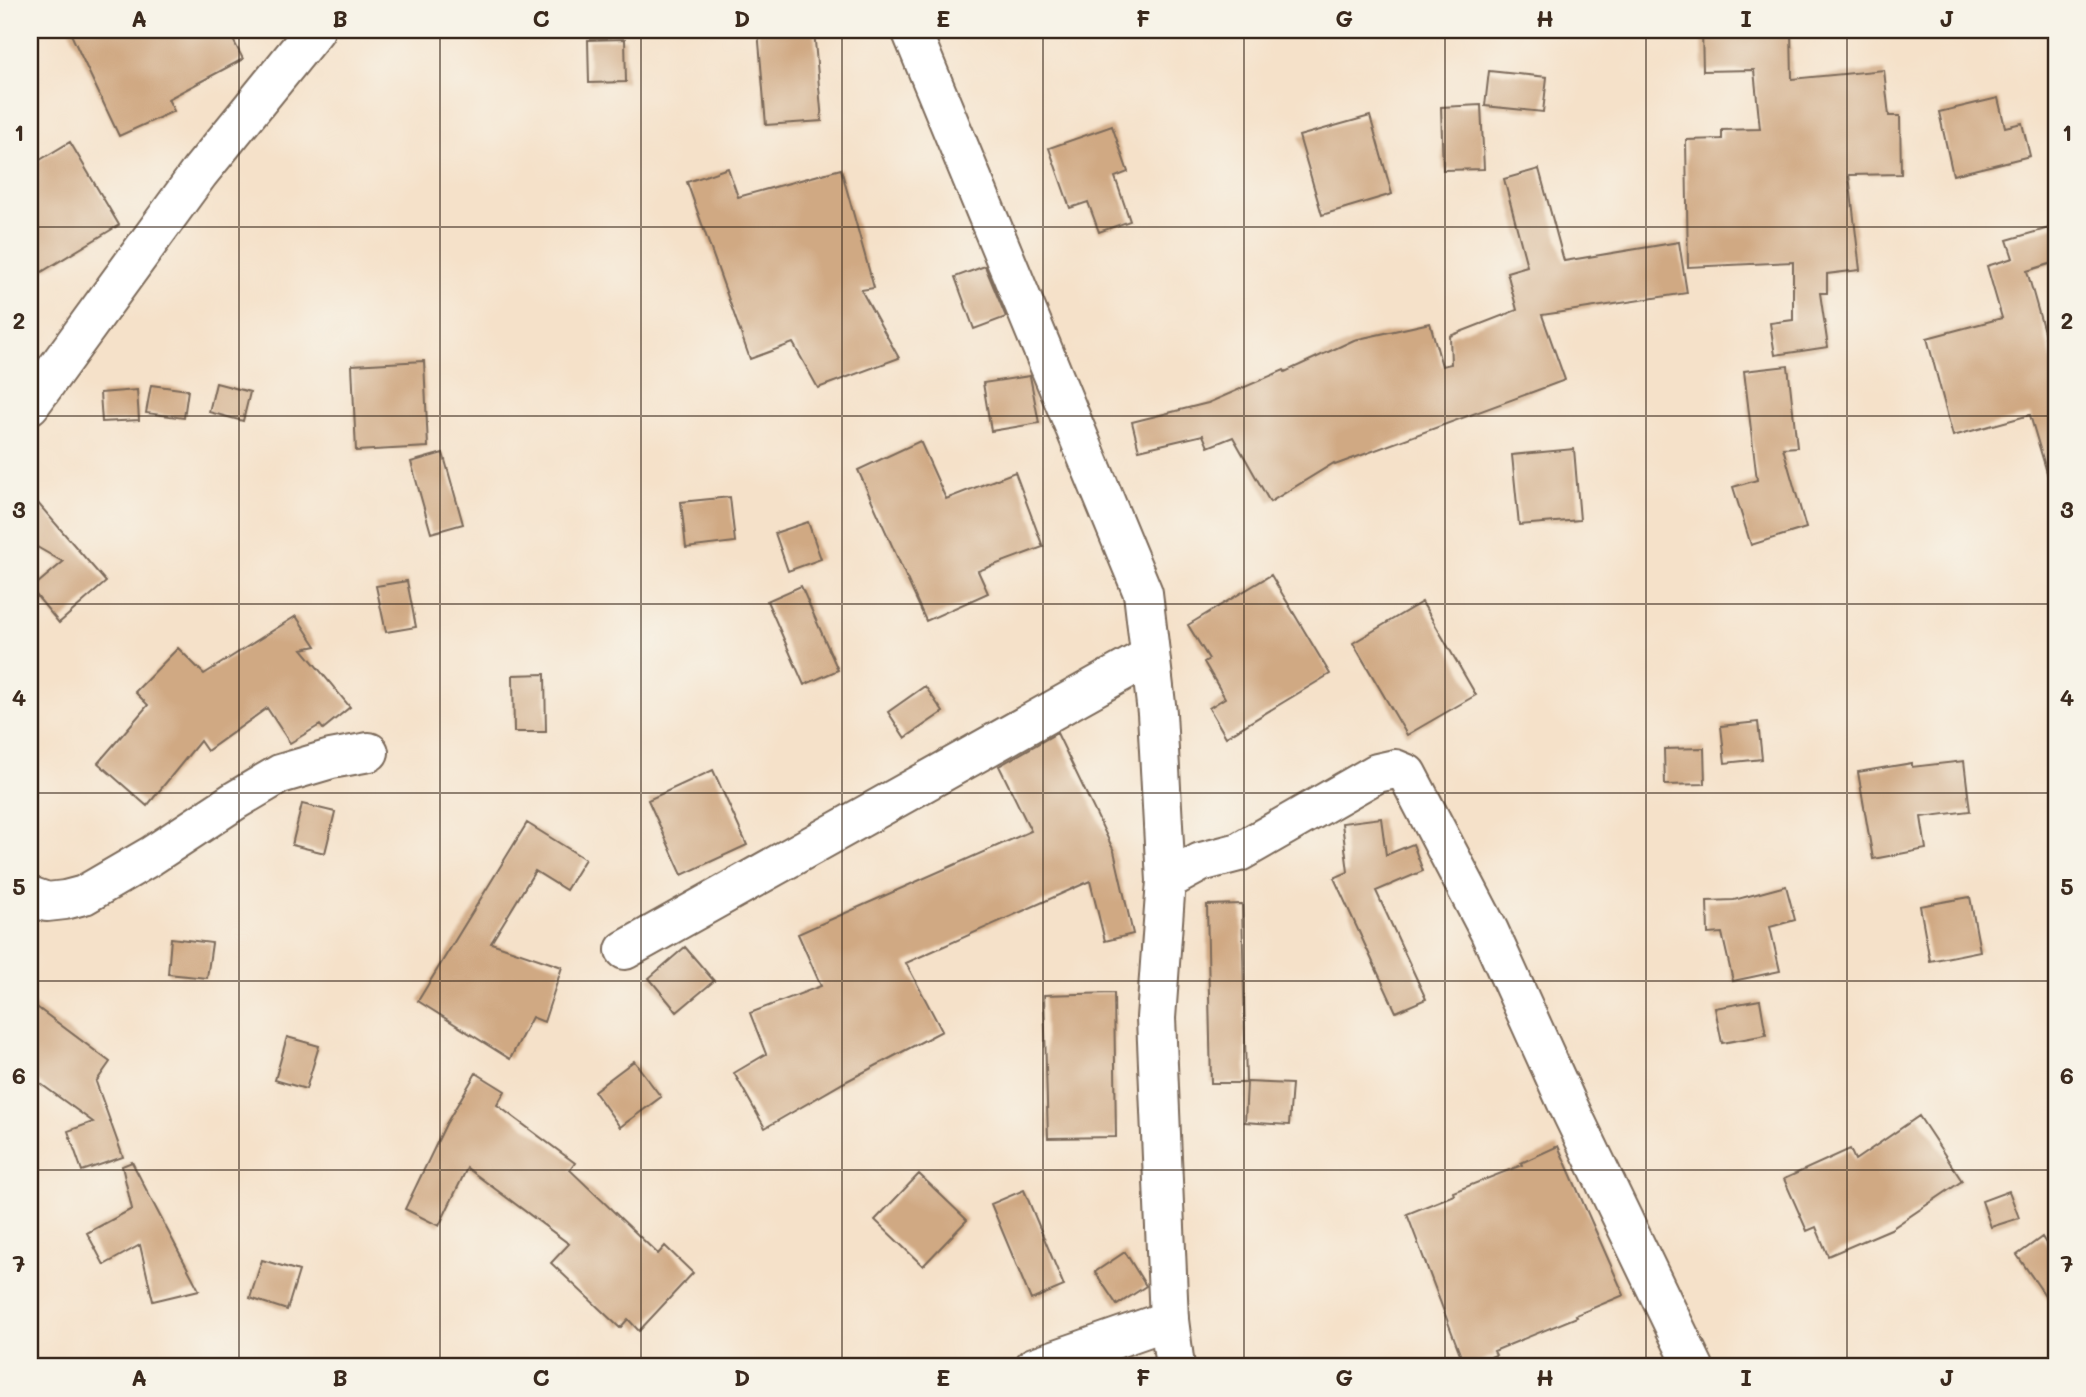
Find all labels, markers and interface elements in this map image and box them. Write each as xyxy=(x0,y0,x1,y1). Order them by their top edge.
text: A xyxy=(131,3,147,33)
text: B xyxy=(332,3,348,33)
text: C xyxy=(532,3,550,33)
text: D xyxy=(734,3,750,33)
text: E xyxy=(936,3,950,33)
text: F xyxy=(1136,3,1150,33)
text: G xyxy=(1335,3,1353,33)
text: H xyxy=(1536,3,1554,33)
text: I xyxy=(1740,3,1752,33)
text: J xyxy=(1939,3,1955,33)
text: 1 xyxy=(14,117,24,147)
text: 1 xyxy=(2062,117,2072,147)
text: 2 xyxy=(13,305,25,335)
text: 2 xyxy=(2061,305,2073,335)
text: 3 xyxy=(12,494,26,524)
text: 3 xyxy=(2060,494,2074,524)
text: 4 xyxy=(12,682,26,712)
text: 4 xyxy=(2060,682,2074,712)
text: 5 xyxy=(12,871,26,901)
text: 5 xyxy=(2060,871,2074,901)
text: 6 xyxy=(12,1060,26,1090)
text: 6 xyxy=(2060,1060,2074,1090)
text: 7 xyxy=(13,1248,26,1278)
text: 7 xyxy=(2061,1248,2074,1278)
text: A xyxy=(131,1362,147,1392)
text: B xyxy=(332,1362,348,1392)
text: C xyxy=(532,1362,550,1392)
text: D xyxy=(734,1362,750,1392)
text: E xyxy=(936,1362,950,1392)
text: F xyxy=(1136,1362,1150,1392)
text: G xyxy=(1335,1362,1353,1392)
text: H xyxy=(1536,1362,1554,1392)
text: I xyxy=(1740,1362,1752,1392)
text: J xyxy=(1939,1362,1955,1392)

